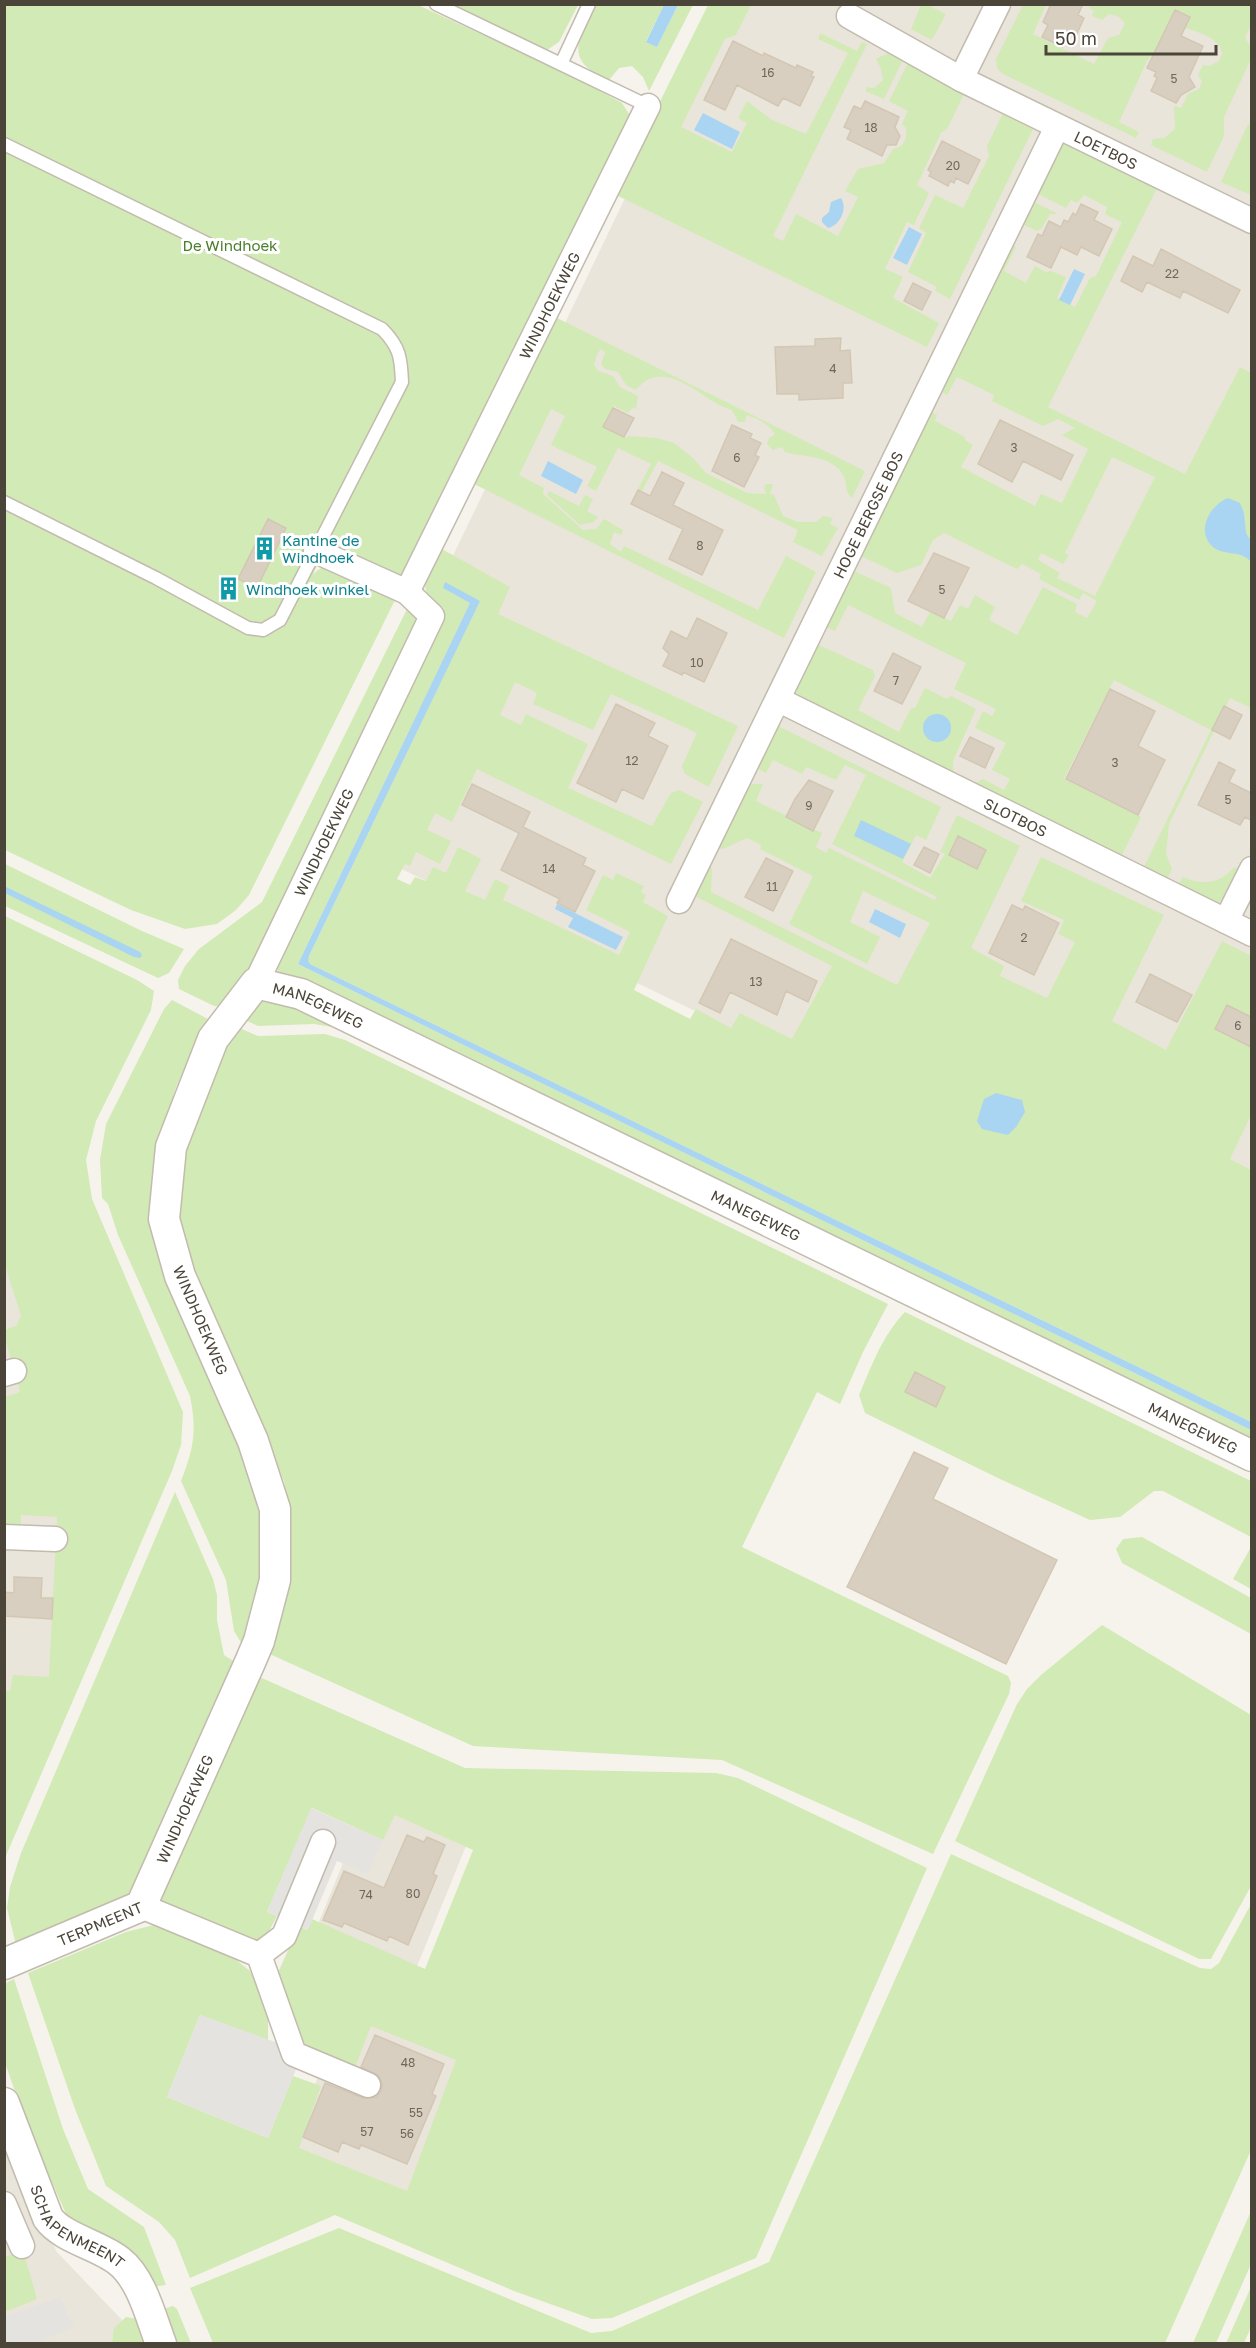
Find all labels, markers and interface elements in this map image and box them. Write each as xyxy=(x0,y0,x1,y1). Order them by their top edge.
scale bar xyxy=(1046,18,1216,56)
text: 50 m xyxy=(1055,27,1097,49)
house number: 16 xyxy=(761,65,775,80)
house number: 5 xyxy=(1171,71,1178,86)
house number: 18 xyxy=(864,120,878,135)
street label: LOETBOS xyxy=(1071,127,1141,173)
house number: 20 xyxy=(946,158,960,173)
park label: De Windhoek xyxy=(182,236,278,254)
street label: WINDHOEKWEG xyxy=(515,249,583,362)
house number: 22 xyxy=(1165,266,1179,281)
house number: 4 xyxy=(829,361,837,376)
house number: 3 xyxy=(1010,440,1018,455)
street label: HOGE BERGSE BOS xyxy=(829,448,906,581)
house number: 6 xyxy=(733,450,741,465)
place label: Kantine de Windhoek xyxy=(282,531,360,566)
building icon: Kantine de Windhoek xyxy=(251,536,277,562)
house number: 8 xyxy=(696,538,704,553)
building icon: Windhoek winkel xyxy=(215,576,241,602)
place label: Windhoek winkel xyxy=(246,580,369,598)
house number: 5 xyxy=(939,582,946,597)
house number: 10 xyxy=(690,655,704,670)
house number: 7 xyxy=(893,673,899,688)
house number: 12 xyxy=(626,753,638,768)
house number: 3 xyxy=(1111,755,1119,770)
street label: WINDHOEKWEG xyxy=(290,786,357,899)
house number: 5 xyxy=(1225,792,1232,807)
street label: SLOTBOS xyxy=(981,794,1050,840)
house number: 9 xyxy=(805,798,813,813)
house number: 14 xyxy=(542,861,556,876)
house number: 11 xyxy=(766,879,778,894)
house number: 2 xyxy=(1021,930,1028,945)
house number: 13 xyxy=(750,974,762,989)
street label: MANEGEWEG xyxy=(271,978,367,1032)
house number: 6 xyxy=(1234,1018,1242,1033)
street label: MANEGEWEG xyxy=(708,1186,804,1244)
street label: WINDHOEKWEG xyxy=(170,1263,232,1377)
street label: MANEGEWEG xyxy=(1145,1398,1241,1457)
street label: WINDHOEKWEG xyxy=(152,1752,217,1866)
house number: 80 xyxy=(406,1886,420,1901)
house number: 74 xyxy=(359,1887,373,1902)
street label: TERPMEENT xyxy=(55,1898,145,1949)
house number: 48 xyxy=(401,2055,415,2070)
house number: 55 xyxy=(409,2105,423,2120)
house number: 57 xyxy=(360,2124,374,2139)
house number: 56 xyxy=(400,2126,414,2141)
street label: SCHAPENMEENT xyxy=(27,2182,129,2271)

